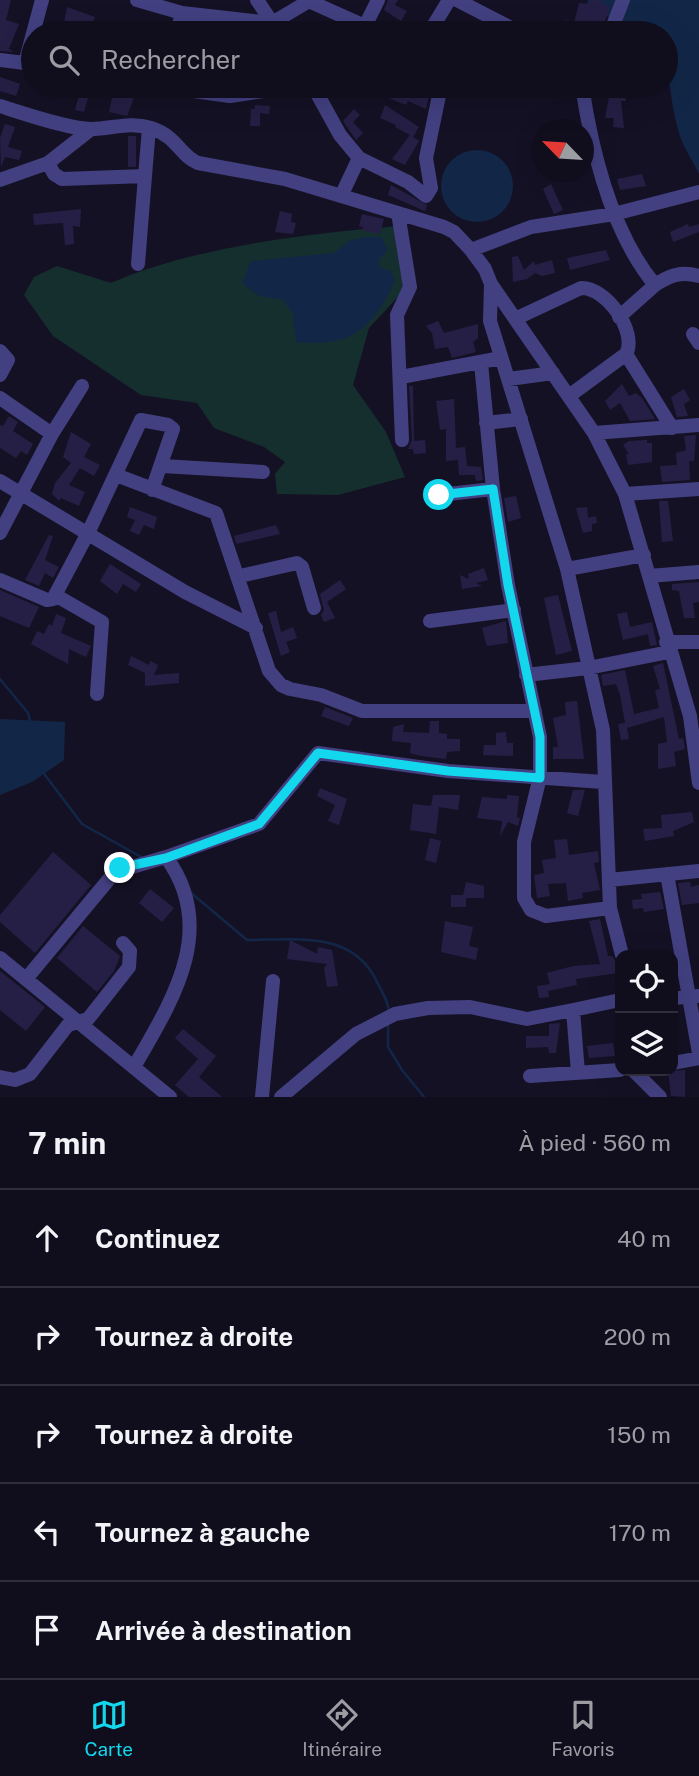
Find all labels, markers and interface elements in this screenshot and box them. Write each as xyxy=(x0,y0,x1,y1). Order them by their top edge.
search box xyxy=(21,21,678,98)
icon: search xyxy=(45,41,83,79)
text: Rechercher xyxy=(101,44,240,75)
north arrow xyxy=(531,119,594,182)
route start xyxy=(423,479,454,510)
route end xyxy=(104,852,135,883)
map controls xyxy=(615,950,678,1076)
button: locate xyxy=(615,950,678,1013)
button: layers xyxy=(615,1013,678,1076)
text: 7 min xyxy=(28,1125,106,1161)
text: À pied · 560 m xyxy=(518,1129,671,1156)
icon: ahead xyxy=(28,1219,66,1257)
text: Continuez xyxy=(95,1223,220,1254)
text: 40 m xyxy=(617,1225,671,1252)
icon: right xyxy=(28,1317,66,1355)
text: Tournez à droite xyxy=(95,1321,293,1352)
text: 200 m xyxy=(604,1323,671,1350)
icon: right xyxy=(28,1415,66,1453)
text: Tournez à droite xyxy=(95,1419,293,1450)
text: 150 m xyxy=(607,1421,671,1448)
icon: left xyxy=(28,1513,66,1551)
text: Tournez à gauche xyxy=(95,1517,310,1548)
text: 170 m xyxy=(609,1519,671,1546)
icon: arrive xyxy=(28,1611,66,1649)
text: Arrivée à destination xyxy=(95,1615,352,1646)
tab: Carte xyxy=(85,1696,133,1760)
tab: Itinéraire xyxy=(302,1696,382,1760)
tab: Favoris xyxy=(551,1696,614,1760)

